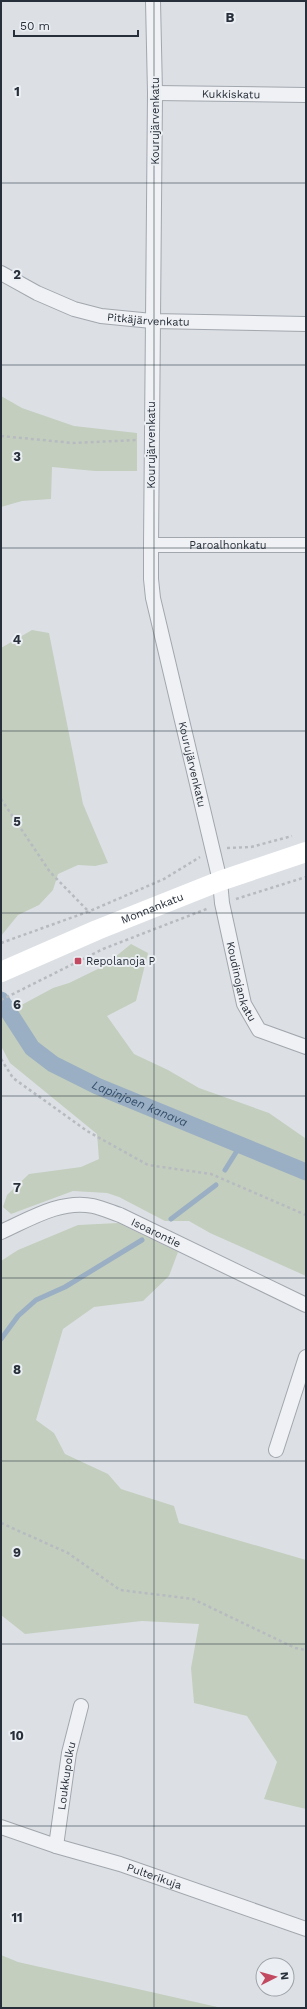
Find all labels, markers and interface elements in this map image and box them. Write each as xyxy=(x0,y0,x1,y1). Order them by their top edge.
text: B xyxy=(226,10,235,25)
scale bar xyxy=(14,12,138,38)
text: 50 m xyxy=(20,19,50,33)
street label: Kourujärvenkatu xyxy=(149,77,162,165)
text: 1 xyxy=(14,84,20,99)
street label: Kukkiskatu xyxy=(202,87,260,101)
text: 2 xyxy=(13,267,21,282)
street label: Pitkäjärvenkatu xyxy=(107,310,190,328)
street label: Kourujärvenkatu xyxy=(145,401,158,489)
text: 3 xyxy=(13,449,21,464)
street label: Paroalhonkatu xyxy=(189,539,267,552)
text: 4 xyxy=(13,632,22,647)
street label: Kourujärvenkatu xyxy=(176,720,209,808)
text: 5 xyxy=(13,814,21,829)
street label: Monnankatu xyxy=(119,890,185,926)
street label: Koudinojankatu xyxy=(224,940,259,1024)
place label: Repolanoja P xyxy=(86,955,156,968)
marker: Repolanoja P xyxy=(73,956,83,966)
text: 6 xyxy=(13,997,21,1012)
water label: Lapinjoen kanava xyxy=(90,1078,190,1130)
text: 7 xyxy=(13,1180,21,1195)
street label: Isoarontie xyxy=(129,1215,183,1250)
text: 8 xyxy=(13,1362,21,1377)
text: 9 xyxy=(13,1545,21,1560)
text: 10 xyxy=(10,1728,24,1743)
street label: Loukkupolku xyxy=(55,1740,78,1811)
street label: Pulterikuja xyxy=(125,1860,183,1892)
text: 11 xyxy=(11,1910,23,1925)
north arrow xyxy=(255,1957,295,1997)
text: N xyxy=(278,1971,291,1981)

